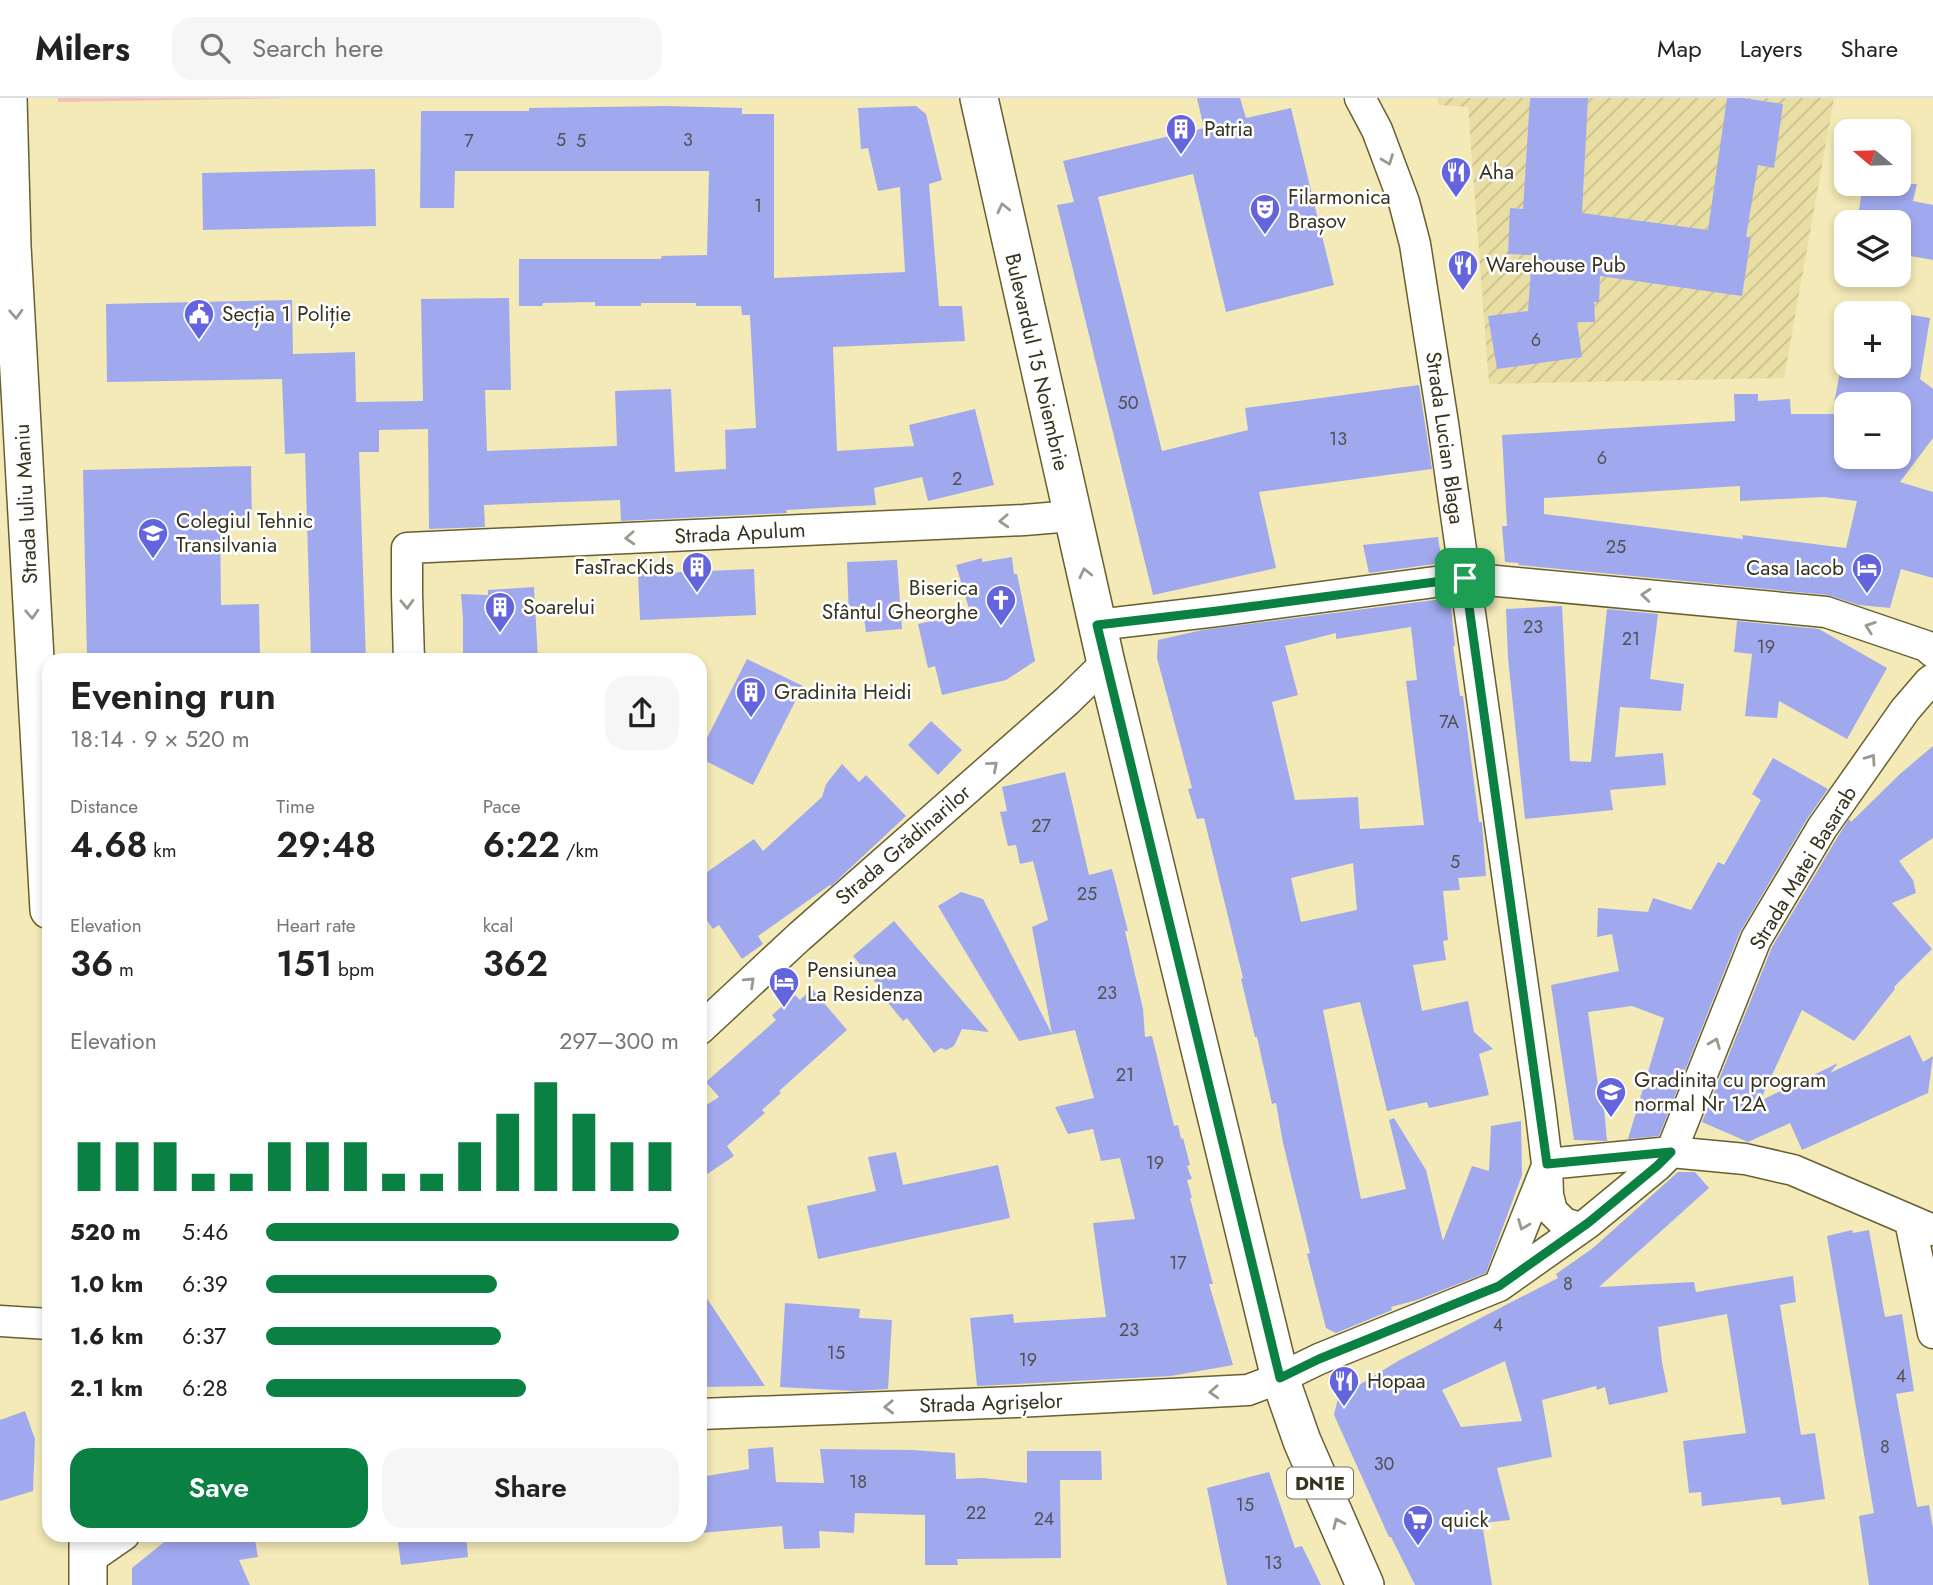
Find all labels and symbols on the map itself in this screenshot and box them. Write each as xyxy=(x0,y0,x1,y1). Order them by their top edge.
building icon: Patria xyxy=(1164,112,1198,156)
place label: Patria xyxy=(1204,114,1253,144)
north arrow xyxy=(1834,119,1911,196)
house number: 5 xyxy=(556,127,566,153)
house number: 3 xyxy=(683,127,693,153)
house number: 7 xyxy=(464,128,474,154)
house number: 5 xyxy=(576,128,586,154)
one-way arrow xyxy=(1380,153,1394,165)
restaurant icon: Aha xyxy=(1439,155,1473,199)
place label: Aha xyxy=(1479,157,1514,187)
place label: Filarmonica Brașov xyxy=(1288,182,1391,236)
theatre icon: Filarmonica Brașov xyxy=(1248,192,1282,236)
house number: 1 xyxy=(754,193,762,219)
one-way arrow xyxy=(997,202,1011,214)
restaurant icon: Warehouse Pub xyxy=(1446,248,1480,292)
street label: Bulevardul 15 Noiembrie xyxy=(997,250,1077,474)
place label: Warehouse Pub xyxy=(1486,250,1626,280)
public building icon: Secția 1 Poliție xyxy=(182,297,216,341)
place label: Secția 1 Poliție xyxy=(222,299,351,329)
one-way arrow xyxy=(8,309,23,320)
house number: 6 xyxy=(1531,327,1541,353)
street label: Strada Lucian Blaga xyxy=(1418,350,1472,526)
house number: 50 xyxy=(1118,390,1139,416)
street label: Strada Iuliu Maniu xyxy=(7,423,45,585)
house number: 13 xyxy=(1329,426,1347,452)
house number: 6 xyxy=(1597,445,1607,471)
house number: 2 xyxy=(952,466,962,492)
place label: Colegiul Tehnic Transilvania xyxy=(176,506,313,560)
one-way arrow xyxy=(998,514,1009,529)
street label: Strada Apulum xyxy=(674,515,806,551)
school or university icon: Colegiul Tehnic Transilvania xyxy=(136,516,170,560)
one-way arrow xyxy=(624,530,635,545)
house number: 25 xyxy=(1606,534,1626,560)
pin xyxy=(1435,548,1495,608)
building icon: FasTracKids xyxy=(680,550,714,594)
hotel icon: Casa Iacob xyxy=(1850,551,1884,595)
place label: FasTracKids xyxy=(574,552,674,582)
place label: Casa Iacob xyxy=(1746,553,1844,583)
one-way arrow xyxy=(1079,568,1093,580)
place label: Biserica Sfântul Gheorghe xyxy=(822,573,978,627)
church icon: Biserica Sfântul Gheorghe xyxy=(984,583,1018,627)
one-way arrow xyxy=(1640,588,1651,603)
building icon: Soarelui xyxy=(483,590,517,634)
place label: Soarelui xyxy=(523,592,595,622)
one-way arrow xyxy=(399,599,415,610)
one-way arrow xyxy=(24,609,39,620)
house number: 23 xyxy=(1523,614,1543,640)
one-way arrow xyxy=(1864,621,1876,635)
house number: 21 xyxy=(1622,626,1640,652)
house number: 19 xyxy=(1757,634,1775,660)
building icon: Gradinita Heidi xyxy=(734,675,768,719)
place label: Gradinita Heidi xyxy=(774,677,912,707)
house number: 7A xyxy=(1439,709,1459,735)
one-way arrow xyxy=(1863,754,1875,767)
one-way arrow xyxy=(985,762,998,774)
street label: Strada Grădinarilor xyxy=(829,777,978,912)
street label: Strada Matei Basarab xyxy=(1742,780,1864,956)
house number: 27 xyxy=(1031,813,1051,839)
house number: 5 xyxy=(1450,849,1460,875)
house number: 25 xyxy=(1077,881,1097,907)
place label: Pensiunea La Residenza xyxy=(807,955,923,1009)
hotel icon: Pensiunea La Residenza xyxy=(767,965,801,1009)
one-way arrow xyxy=(742,978,755,991)
house number: 23 xyxy=(1097,980,1117,1006)
one-way arrow xyxy=(1707,1037,1721,1050)
house number: 21 xyxy=(1116,1062,1134,1088)
place label: Gradinita cu program normal Nr 12A xyxy=(1634,1065,1826,1119)
school or university icon: Gradinita cu program normal Nr 12A xyxy=(1594,1075,1628,1119)
house number: 19 xyxy=(1146,1150,1164,1176)
one-way arrow xyxy=(1518,1218,1532,1230)
house number: 17 xyxy=(1169,1250,1187,1276)
house number: 8 xyxy=(1563,1271,1573,1297)
house number: 4 xyxy=(1493,1312,1503,1338)
house number: 23 xyxy=(1119,1317,1139,1343)
house number: 15 xyxy=(827,1340,845,1366)
house number: 19 xyxy=(1019,1347,1037,1373)
house number: 4 xyxy=(1896,1363,1906,1389)
restaurant icon: Hopaa xyxy=(1327,1364,1361,1408)
place label: Hopaa xyxy=(1367,1366,1426,1396)
street label: Strada Agrișelor xyxy=(919,1385,1064,1420)
one-way arrow xyxy=(1208,1385,1219,1400)
one-way arrow xyxy=(883,1400,894,1415)
house number: 8 xyxy=(1880,1434,1890,1460)
house number: 30 xyxy=(1374,1451,1395,1477)
road number: DN1E xyxy=(1287,1468,1353,1498)
house number: 18 xyxy=(849,1469,867,1495)
house number: 15 xyxy=(1236,1492,1254,1518)
house number: 22 xyxy=(966,1500,986,1526)
supermarket icon: quick xyxy=(1401,1503,1435,1547)
place label: quick xyxy=(1441,1505,1489,1535)
house number: 24 xyxy=(1034,1506,1054,1532)
one-way arrow xyxy=(1332,1517,1346,1530)
house number: 13 xyxy=(1264,1550,1282,1576)

